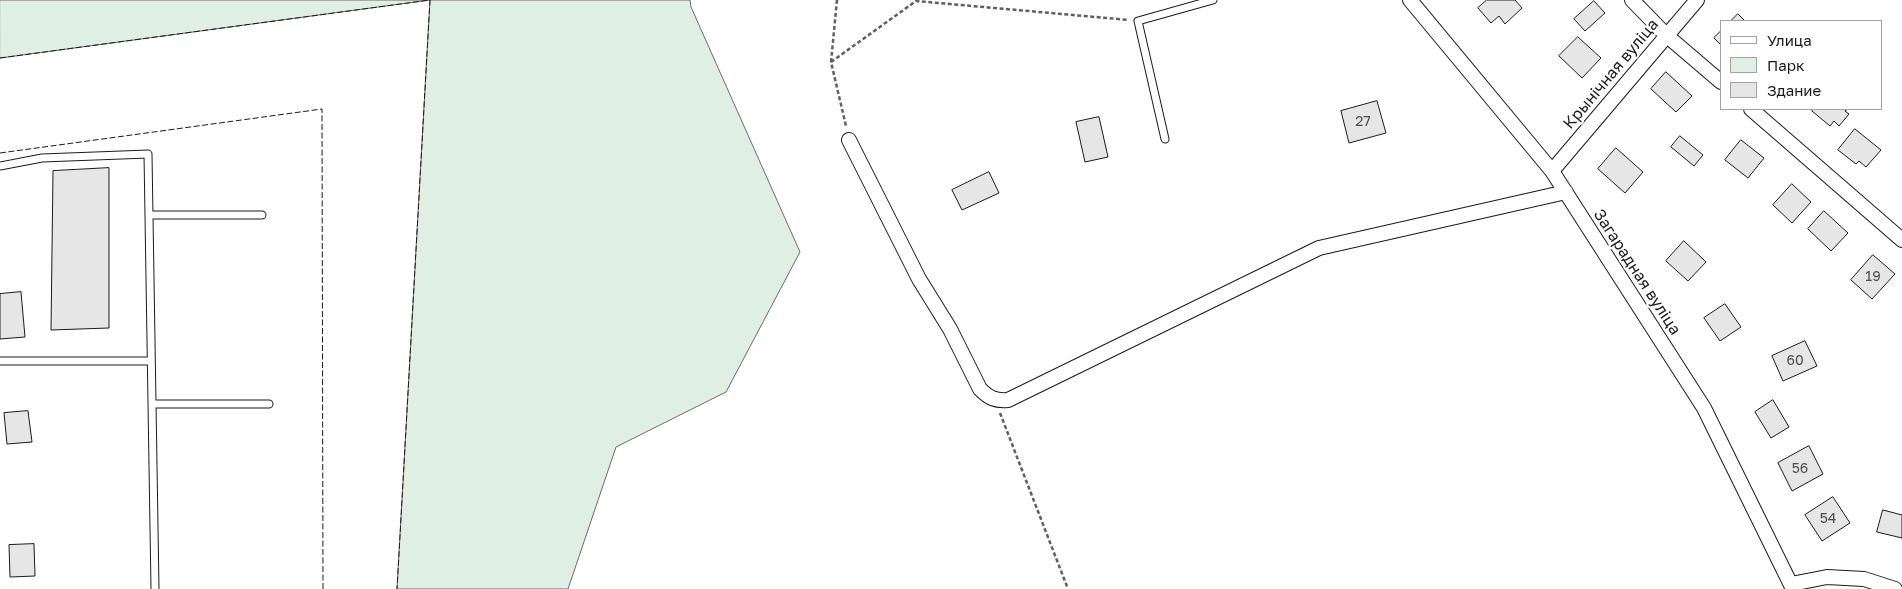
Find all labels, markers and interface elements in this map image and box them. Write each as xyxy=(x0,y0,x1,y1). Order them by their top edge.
street label: Крынічная вуліца xyxy=(1559,15,1663,133)
legend xyxy=(1720,20,1882,110)
text: Улица xyxy=(1767,31,1812,49)
text: Парк xyxy=(1767,56,1805,74)
text: Здание xyxy=(1767,81,1821,99)
house number: 27 xyxy=(1355,114,1371,130)
street label: Загарадная вуліца xyxy=(1589,206,1685,338)
house number: 19 xyxy=(1865,269,1881,285)
house number: 60 xyxy=(1786,353,1804,369)
house number: 56 xyxy=(1792,461,1808,477)
house number: 54 xyxy=(1820,511,1836,527)

